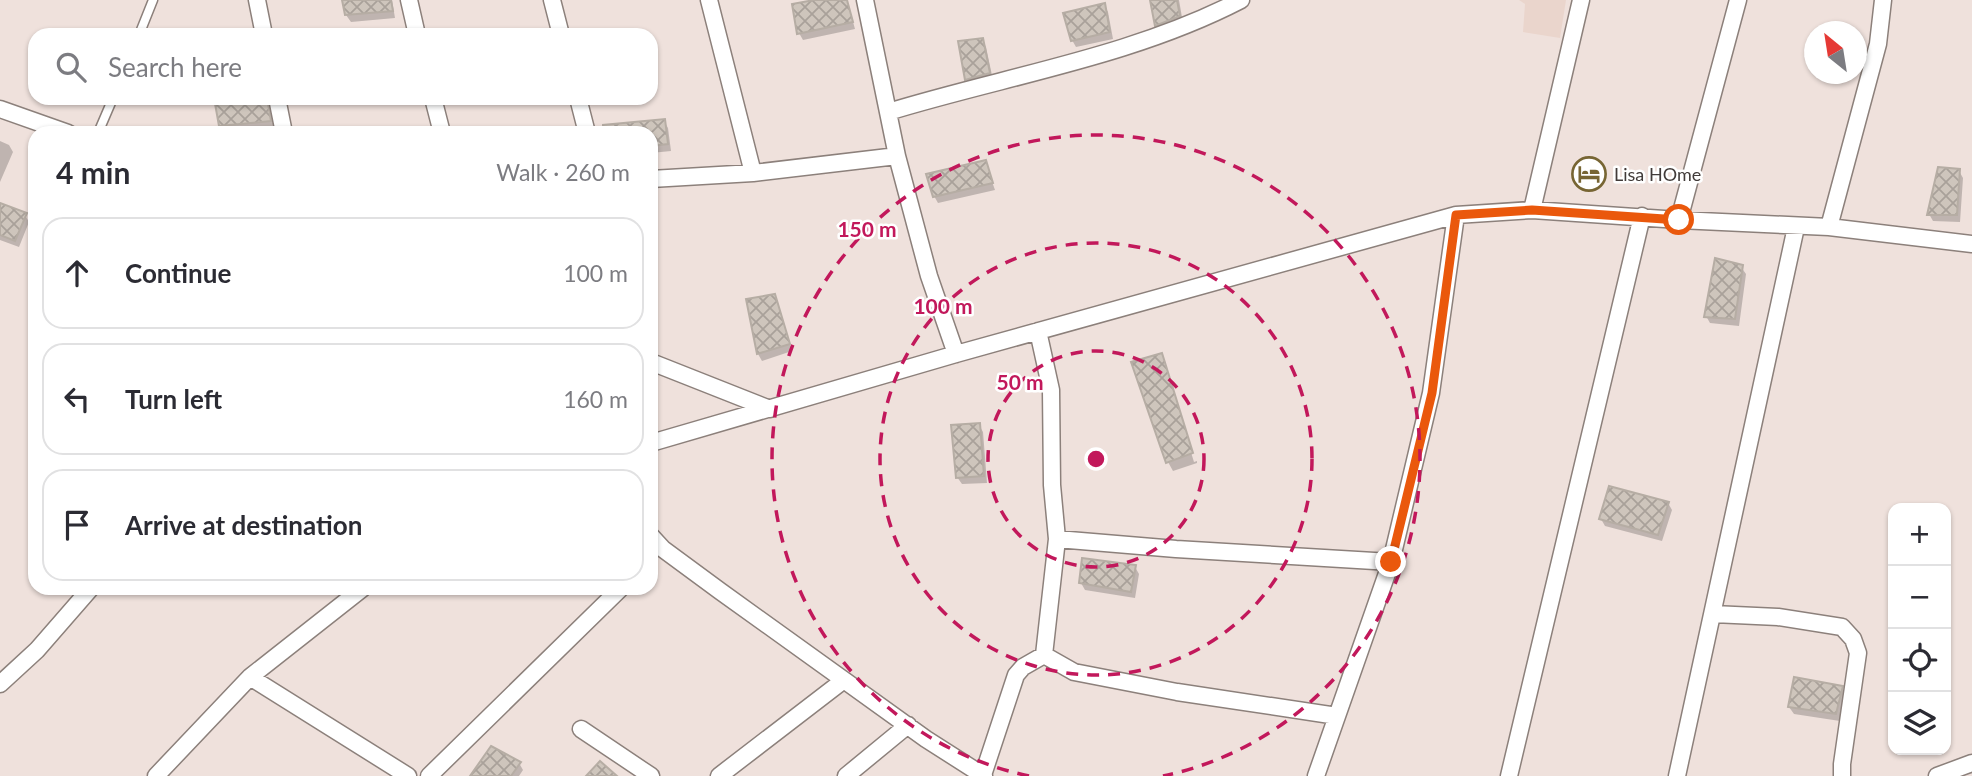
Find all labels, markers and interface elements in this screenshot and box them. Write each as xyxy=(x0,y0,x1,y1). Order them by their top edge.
north arrow xyxy=(1804,21,1867,84)
search box xyxy=(28,28,658,105)
icon: search xyxy=(52,48,90,86)
text: Search here xyxy=(108,51,242,83)
text: 4 min xyxy=(56,154,130,190)
hotel icon: Lisa HOme xyxy=(1570,155,1608,193)
text: Walk · 260 m xyxy=(496,158,630,186)
place label: Lisa HOme xyxy=(1614,163,1701,185)
route start xyxy=(1663,204,1694,235)
text: 150 m xyxy=(837,216,897,241)
icon: ahead xyxy=(58,254,96,292)
text: Continue xyxy=(125,257,231,289)
text: 100 m xyxy=(563,259,628,287)
text: 100 m xyxy=(913,293,973,318)
text: 50 m xyxy=(996,369,1044,394)
icon: left xyxy=(58,380,96,418)
text: Turn left xyxy=(125,383,222,415)
text: 160 m xyxy=(563,385,628,413)
centre of rings xyxy=(1084,447,1108,471)
map controls xyxy=(1888,503,1951,755)
button: + xyxy=(1888,503,1951,566)
icon: arrive xyxy=(58,506,96,544)
text: Arrive at destination xyxy=(125,509,362,541)
route end xyxy=(1375,546,1406,577)
button: − xyxy=(1888,566,1951,629)
button: locate xyxy=(1888,629,1951,692)
button: layers xyxy=(1888,692,1951,755)

